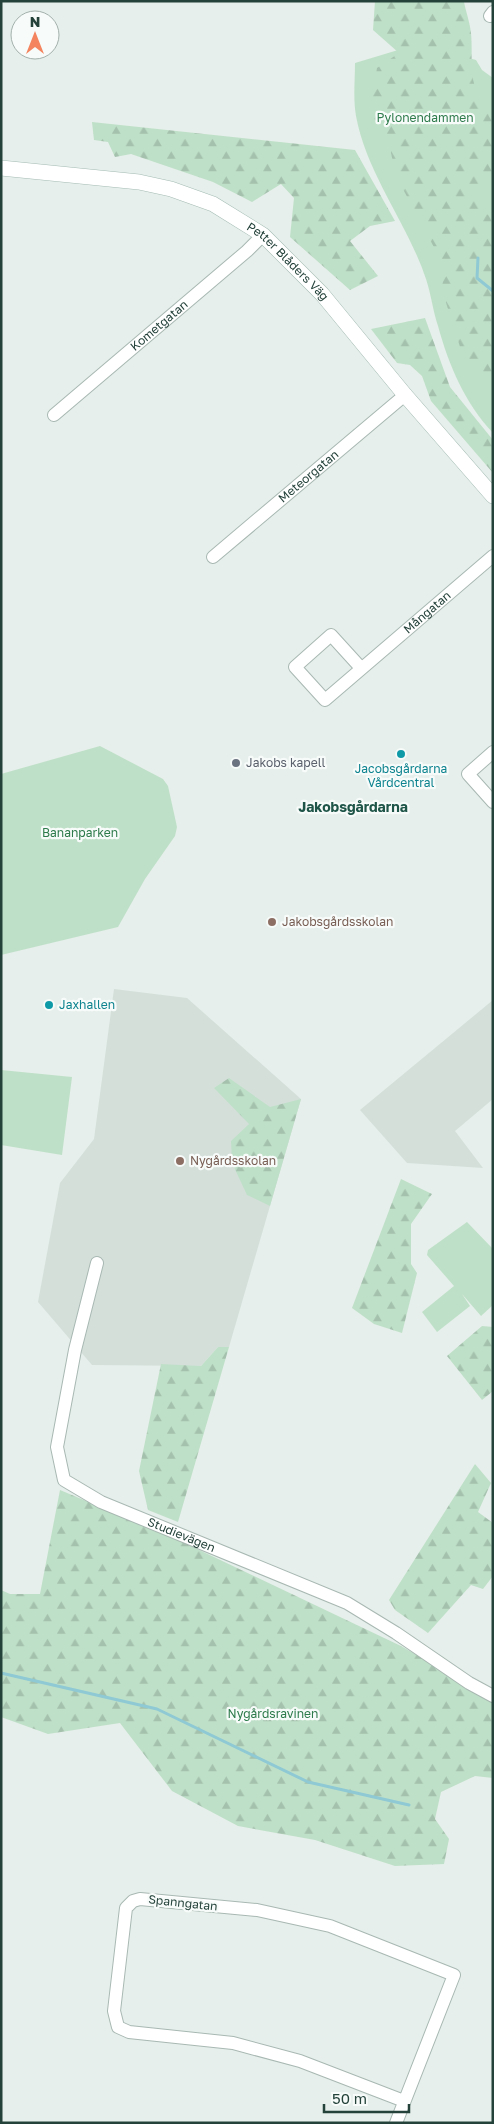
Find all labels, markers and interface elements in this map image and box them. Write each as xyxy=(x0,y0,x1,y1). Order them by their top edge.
north arrow xyxy=(10,10,60,60)
text: N xyxy=(30,13,40,30)
park label: Pylonendammen xyxy=(376,110,474,125)
street label: Petter Blåders Väg xyxy=(244,219,332,303)
street label: Kometgatan xyxy=(127,297,191,354)
street label: Meteorgatan xyxy=(275,446,341,506)
street label: Mångatan xyxy=(400,588,454,636)
marker: Jacobsgårdarna Vårdcentral xyxy=(395,748,407,760)
place label: Jakobs kapell xyxy=(246,755,326,770)
marker: Jakobs kapell xyxy=(230,757,242,769)
place label: Jacobsgårdarna Vårdcentral xyxy=(355,761,447,790)
district label: Jakobsgårdarna xyxy=(298,798,408,815)
park label: Bananparken xyxy=(42,825,118,840)
place label: Jakobsgårdsskolan xyxy=(282,914,393,929)
marker: Jakobsgårdsskolan xyxy=(266,916,278,928)
place label: Jaxhallen xyxy=(59,997,115,1012)
marker: Jaxhallen xyxy=(43,999,55,1011)
place label: Nygårdsskolan xyxy=(190,1153,276,1168)
marker: Nygårdsskolan xyxy=(174,1155,186,1167)
street label: Studievägen xyxy=(145,1514,218,1555)
park label: Nygårdsravinen xyxy=(228,1706,318,1721)
street label: Spanngatan xyxy=(148,1891,218,1914)
scale bar xyxy=(324,2082,409,2114)
text: 50 m xyxy=(332,2089,367,2107)

